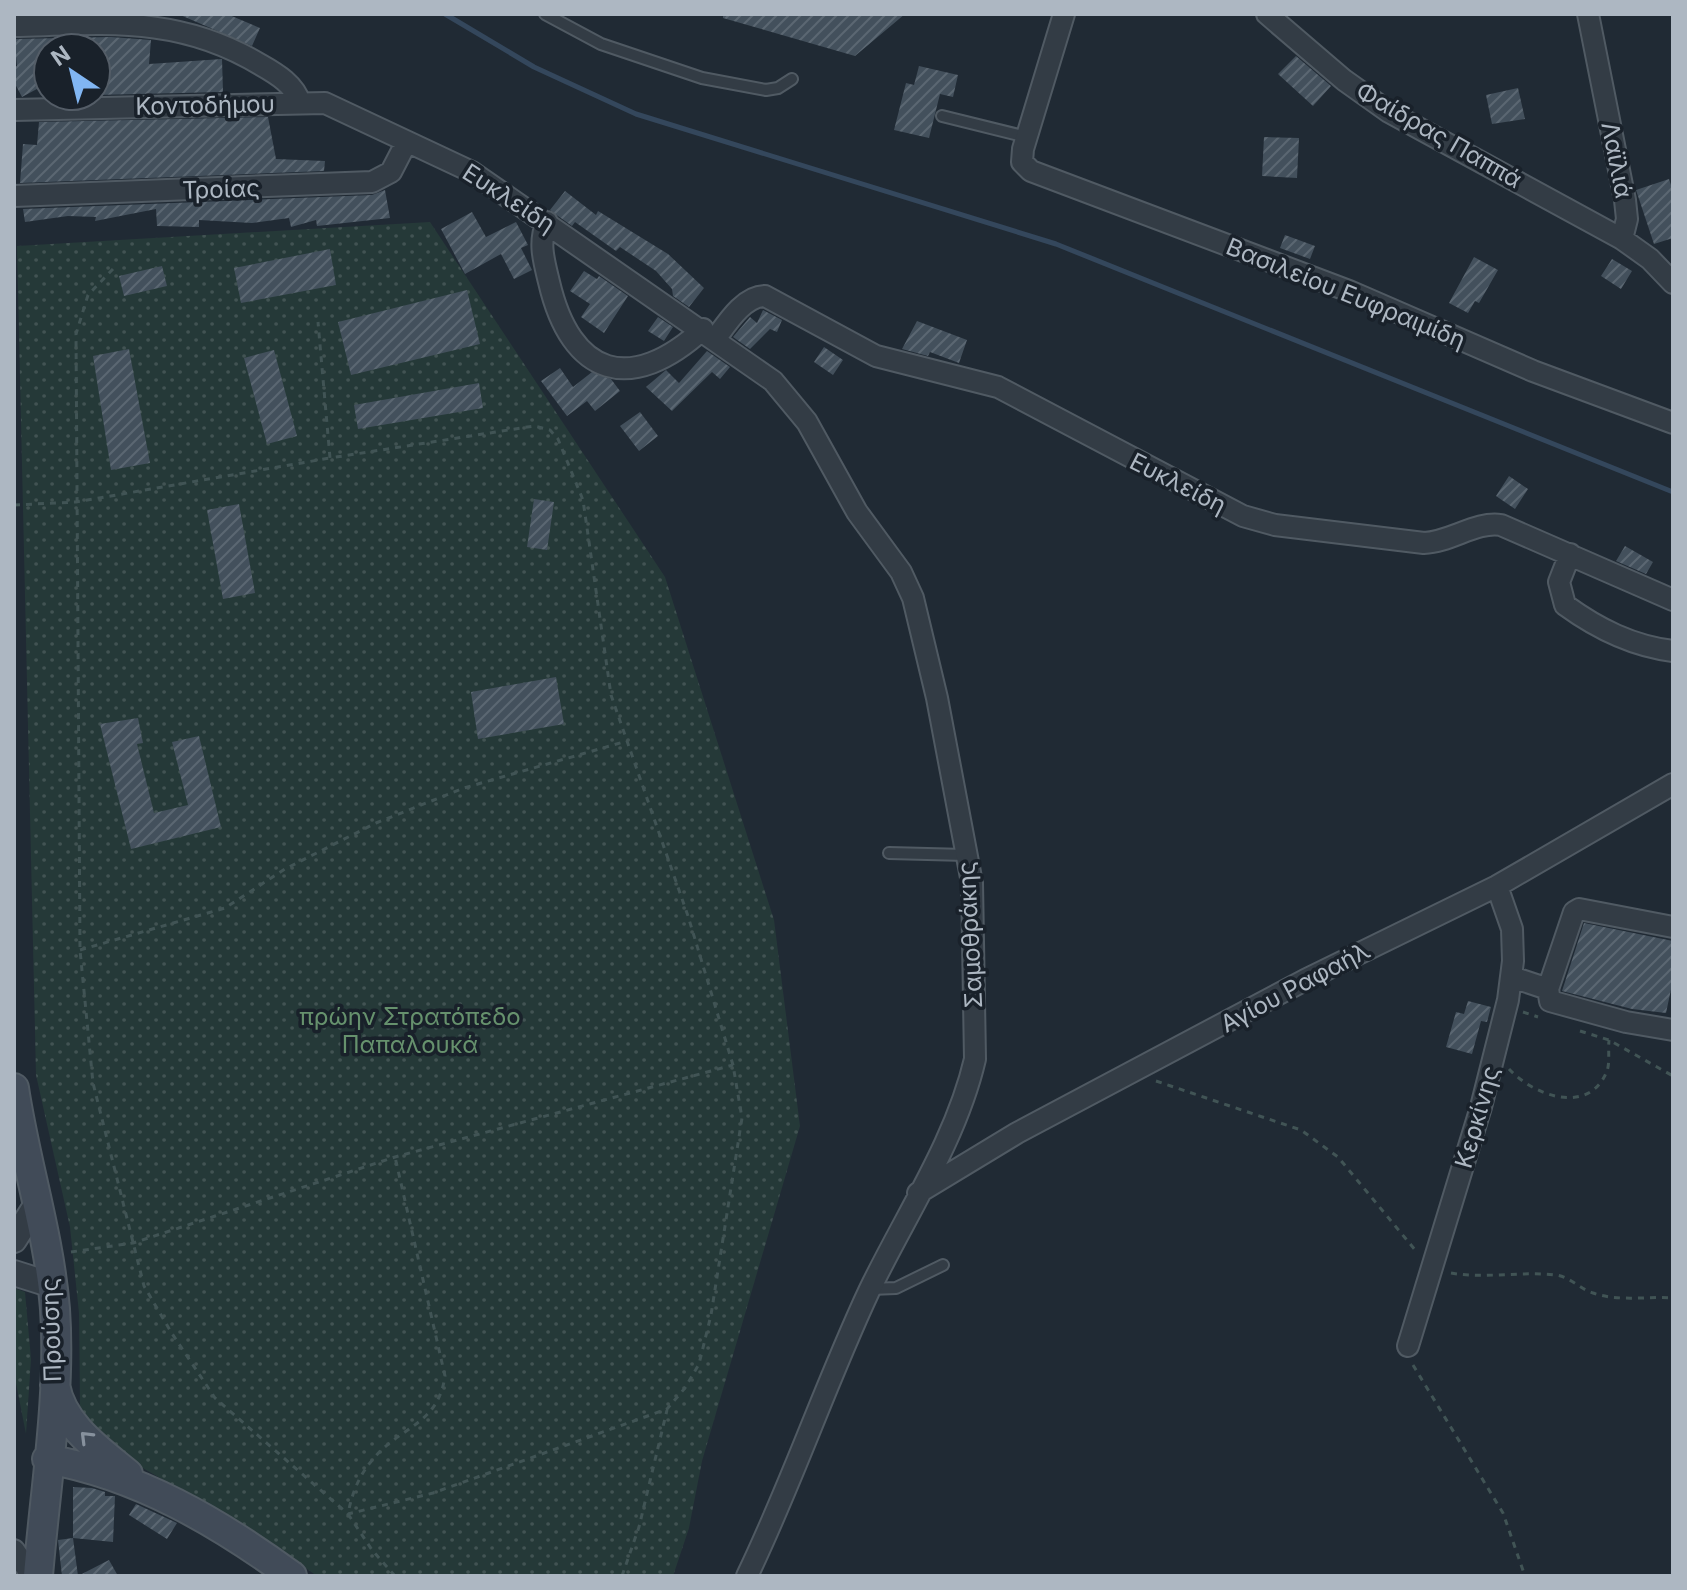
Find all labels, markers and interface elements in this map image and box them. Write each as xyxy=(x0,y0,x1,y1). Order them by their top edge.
north arrow xyxy=(32,32,112,112)
text: N xyxy=(46,40,75,71)
street label: Φαίδρας Παππά xyxy=(1351,76,1527,194)
street label: Κοντοδήμου xyxy=(135,89,275,121)
street label: Λαϊλιά xyxy=(1595,119,1639,201)
street label: Ευκλείδη xyxy=(457,157,561,239)
street label: Τροίας xyxy=(182,173,260,205)
street label: Βασιλείου Ευφραιμίδη xyxy=(1222,232,1470,354)
street label: Ευκλείδη xyxy=(1125,446,1231,520)
street label: Σαμοθράκης xyxy=(952,861,988,1009)
street label: Αγίου Ραφαήλ xyxy=(1215,935,1375,1038)
park label: πρώην Στρατόπεδο Παπαλουκά xyxy=(299,1002,521,1059)
street label: Κερκίνης xyxy=(1449,1063,1505,1171)
street label: Προύσης xyxy=(35,1277,67,1383)
one-way arrow xyxy=(81,1432,95,1446)

